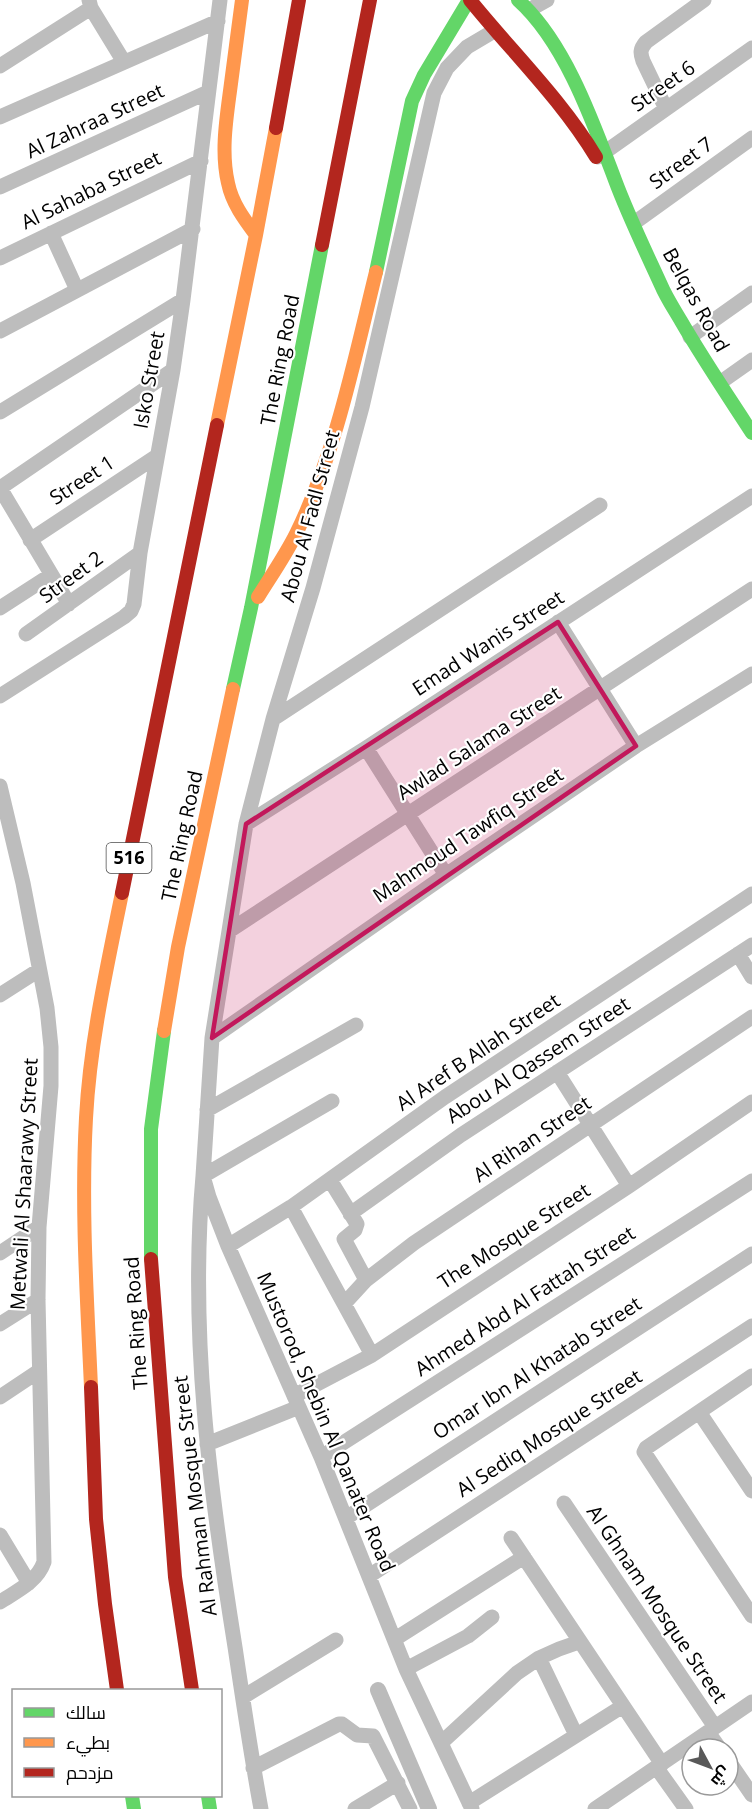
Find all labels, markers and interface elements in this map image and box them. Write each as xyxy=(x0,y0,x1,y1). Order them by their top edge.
street label: Street 6 xyxy=(625,54,700,117)
street label: Al Zahraa Street xyxy=(21,77,168,164)
street label: Street 7 xyxy=(643,130,718,195)
street label: Al Sahaba Street xyxy=(16,144,165,235)
street label: Belqas Road xyxy=(657,243,736,357)
street label: The Ring Road xyxy=(254,292,305,428)
street label: Isko Street xyxy=(127,329,170,431)
street label: Abou Al Fadl Street xyxy=(274,427,345,605)
street label: Street 1 xyxy=(44,449,119,511)
street label: Street 2 xyxy=(33,544,108,609)
street label: Emad Wanis Street xyxy=(407,583,569,702)
street label: Awlad Salama Street xyxy=(391,679,566,806)
street label: Mahmoud Tawfiq Street xyxy=(367,761,568,908)
street label: The Ring Road xyxy=(154,768,209,904)
road number: 516 xyxy=(106,843,152,873)
street label: Al Aref B Allah Street xyxy=(391,987,565,1117)
street label: Abou Al Qassem Street xyxy=(441,990,635,1129)
street label: Metwali Al Shaarawy Street xyxy=(3,1057,44,1311)
street label: Al Rihan Street xyxy=(467,1089,596,1188)
street label: The Mosque Street xyxy=(433,1176,595,1295)
street label: Ahmed Abd Al Fattah Street xyxy=(409,1219,640,1382)
street label: The Ring Road xyxy=(117,1256,154,1390)
street label: Mustorod, Shebin Al Qanater Road xyxy=(251,1268,402,1576)
street label: Omar Ibn Al Khatab Street xyxy=(427,1290,646,1445)
street label: Al Sediq Mosque Street xyxy=(451,1362,647,1503)
street label: Al Rahman Mosque Street xyxy=(166,1374,223,1618)
street label: Al Ghnam Mosque Street xyxy=(581,1500,734,1708)
legend xyxy=(12,1689,222,1797)
text: سالك xyxy=(66,1700,106,1724)
text: بطيء xyxy=(66,1730,110,1757)
north arrow xyxy=(680,1737,740,1797)
text: مزدحم xyxy=(66,1760,114,1785)
text: ش xyxy=(706,1762,736,1792)

